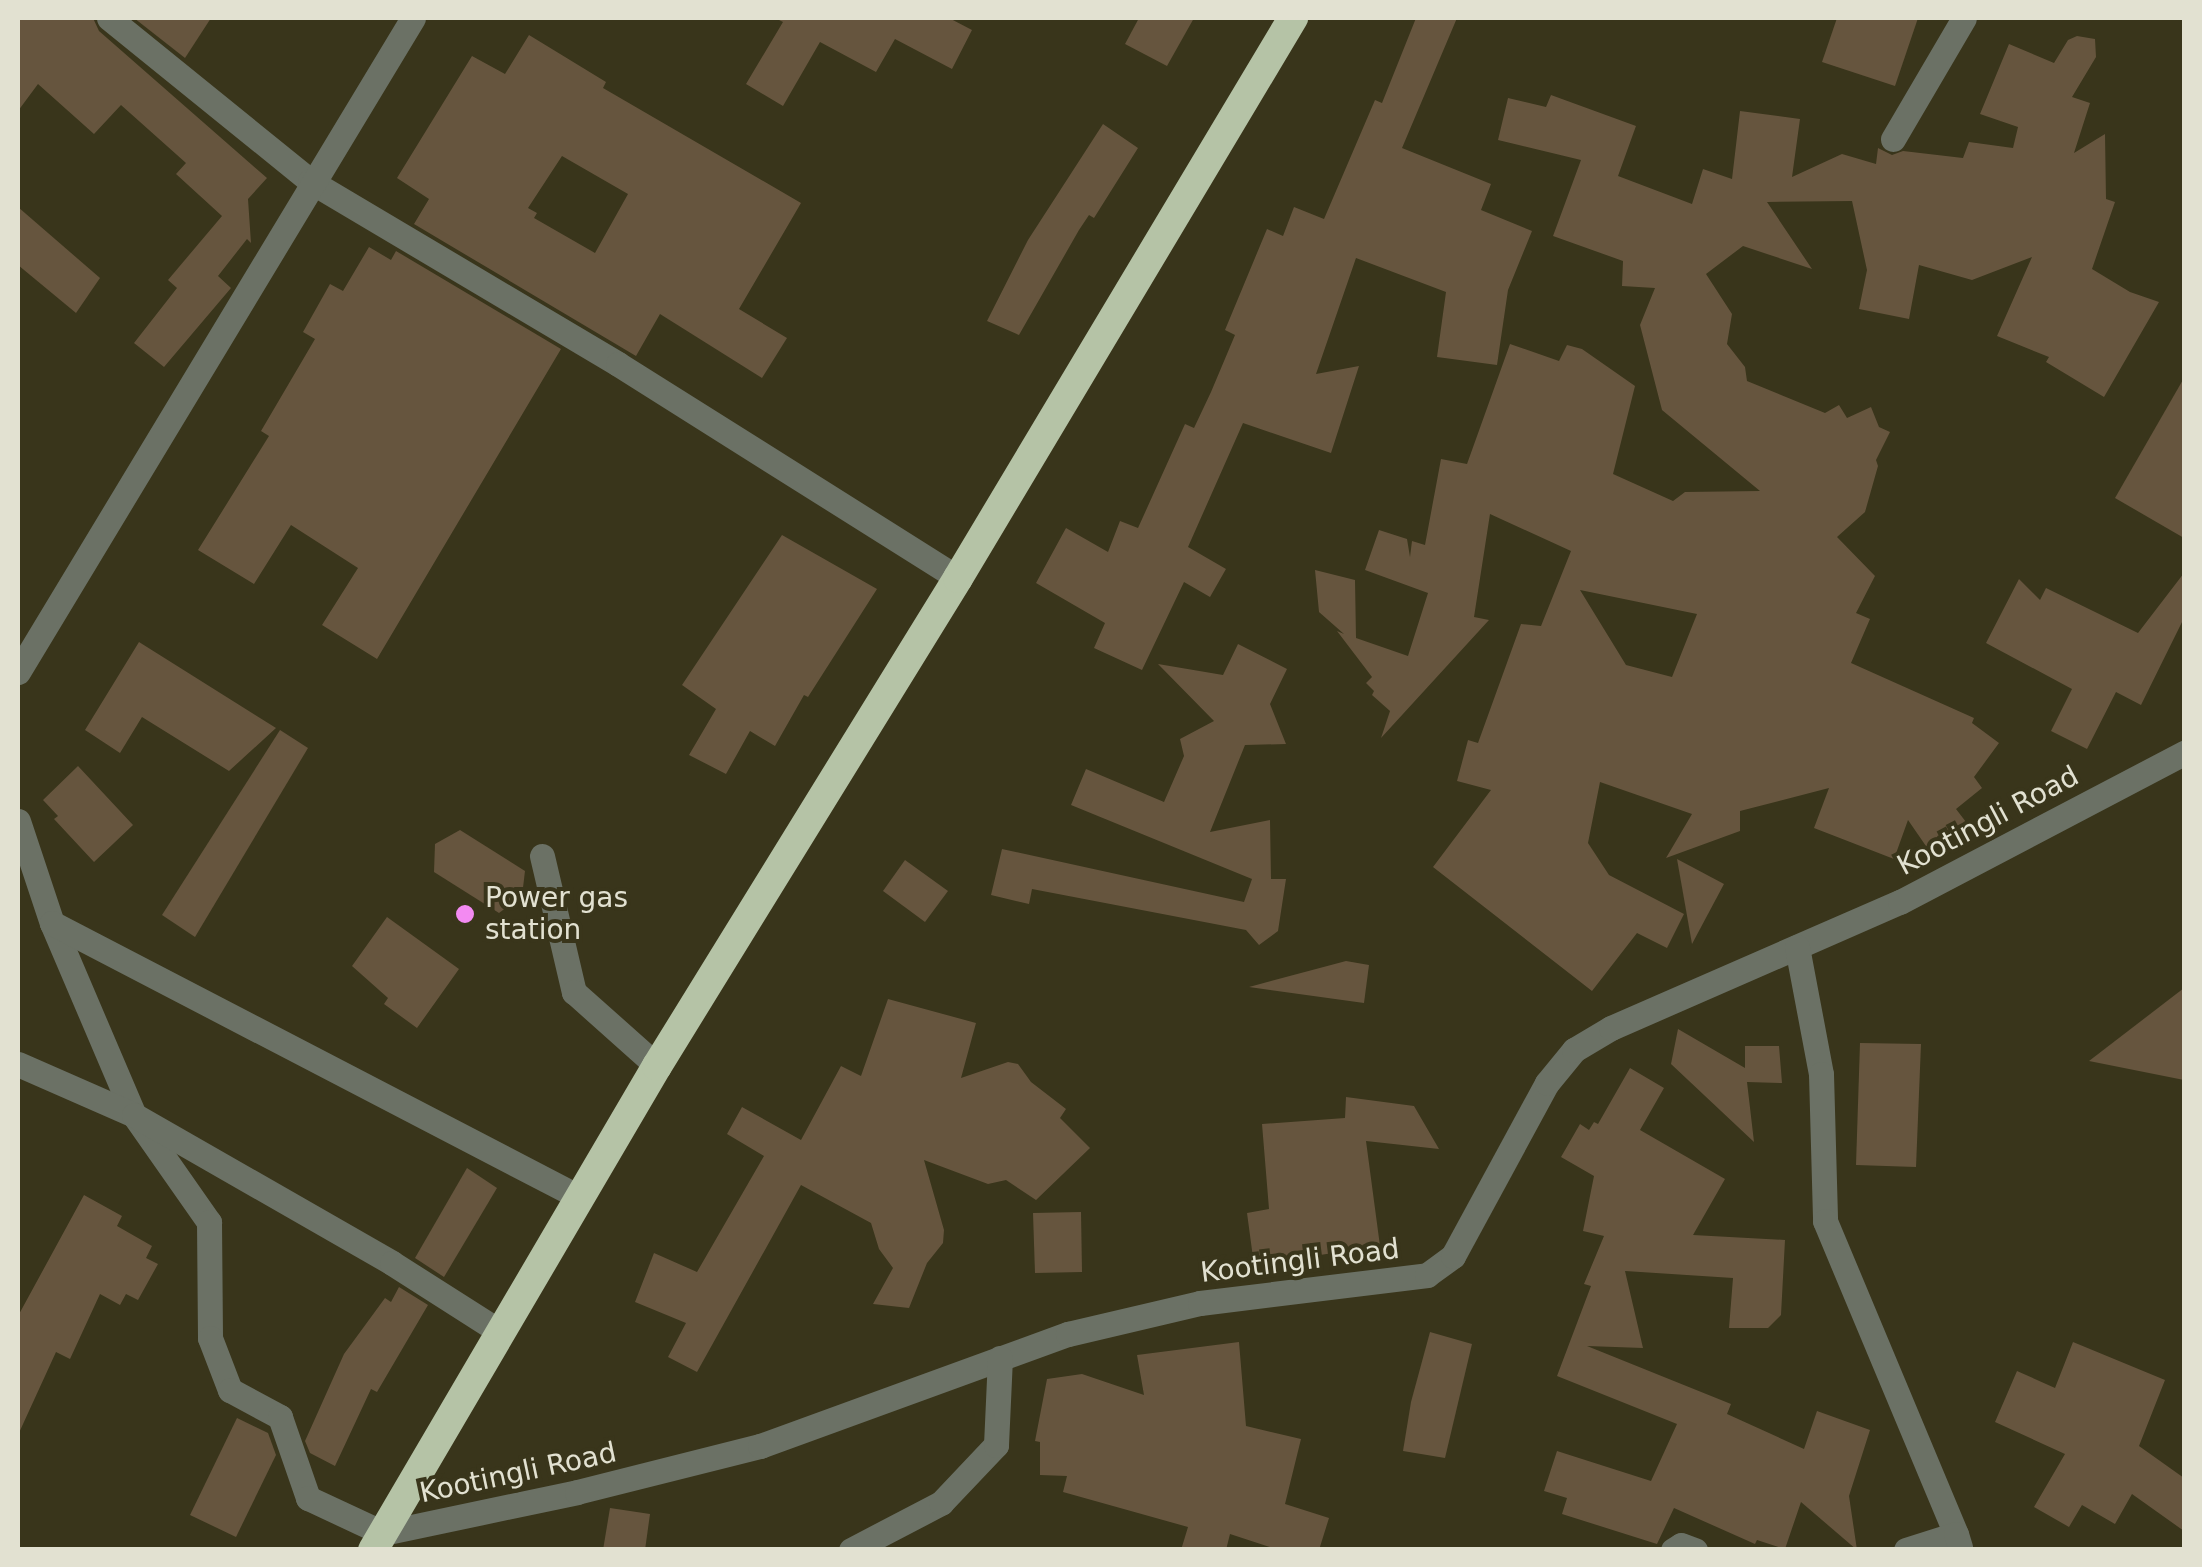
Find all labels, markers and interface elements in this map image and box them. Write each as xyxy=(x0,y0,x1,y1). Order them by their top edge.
street label: Kootingli Road xyxy=(1892,759,2084,883)
place label: Power gas station xyxy=(485,881,628,947)
marker: Power gas station xyxy=(454,903,476,925)
street label: Kootingli Road xyxy=(1199,1232,1401,1290)
street label: Kootingli Road xyxy=(417,1436,619,1510)

